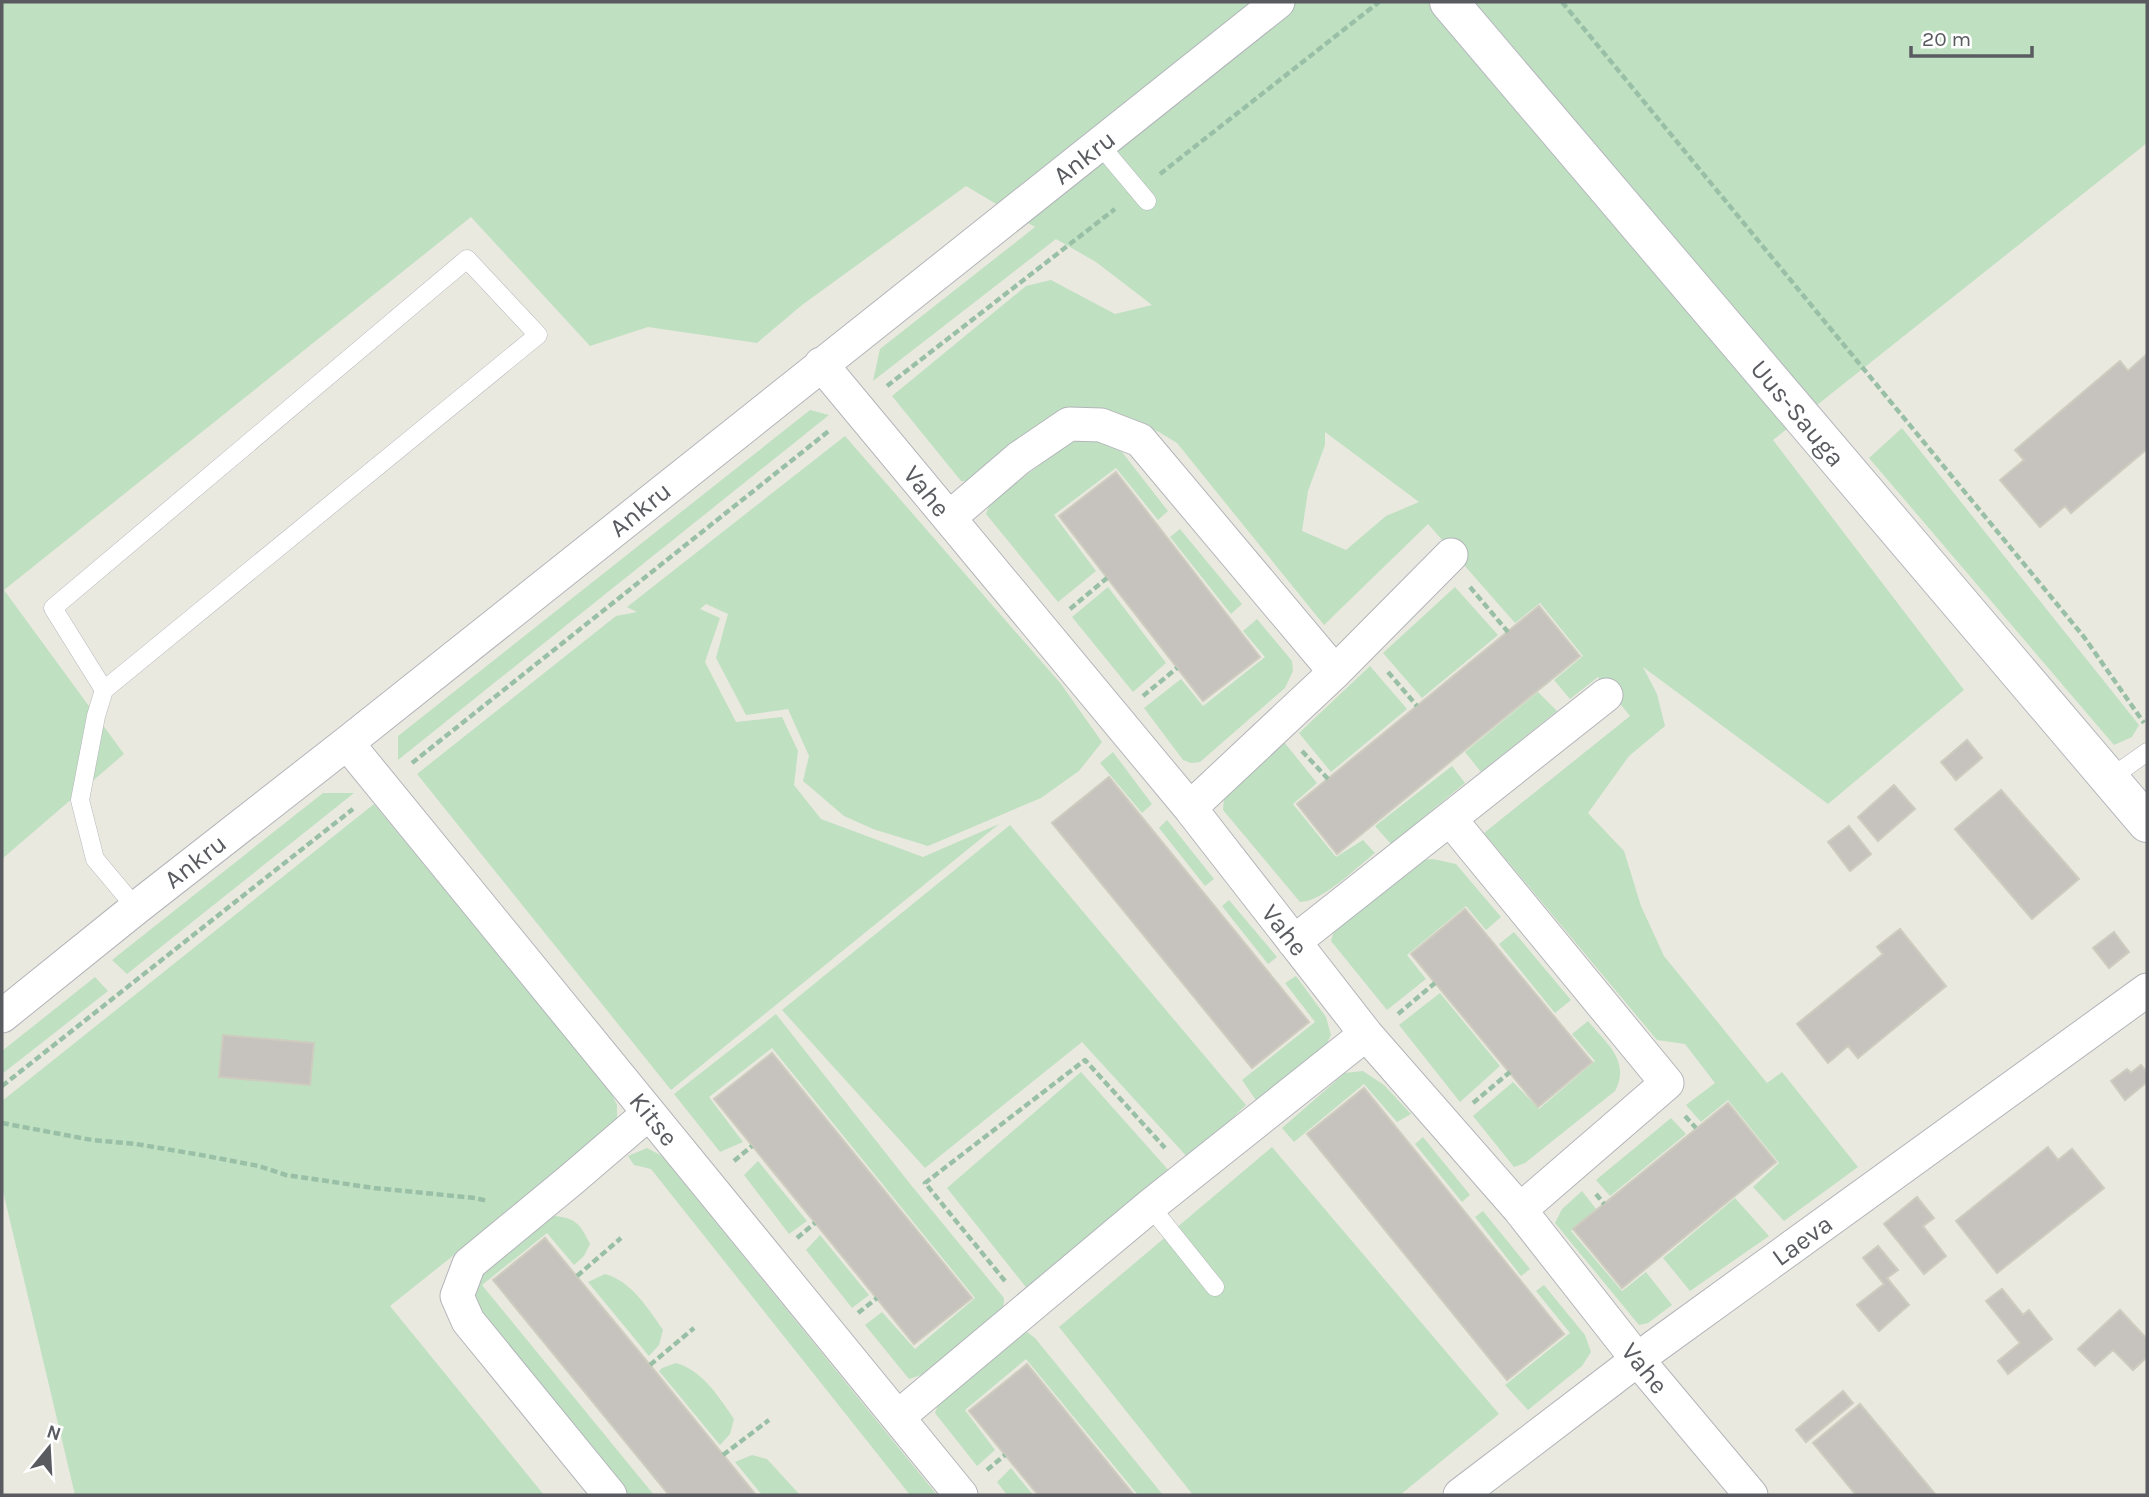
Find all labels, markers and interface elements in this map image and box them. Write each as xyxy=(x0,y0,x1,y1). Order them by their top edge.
scale bar xyxy=(1911,14,2032,58)
text: 20 m xyxy=(1922,27,1971,51)
street label: Ankru xyxy=(1047,124,1122,191)
street label: Uus-Sauga xyxy=(1744,353,1851,473)
street label: Vahe xyxy=(897,459,957,523)
street label: Ankru xyxy=(603,475,677,544)
street label: Ankru xyxy=(158,828,233,895)
street label: Vahe xyxy=(1255,898,1314,962)
street label: Kitse xyxy=(623,1086,685,1153)
street label: Laeva xyxy=(1766,1208,1839,1273)
street label: Vahe xyxy=(1615,1336,1675,1400)
north arrow xyxy=(14,1413,84,1483)
text: N xyxy=(44,1420,64,1445)

